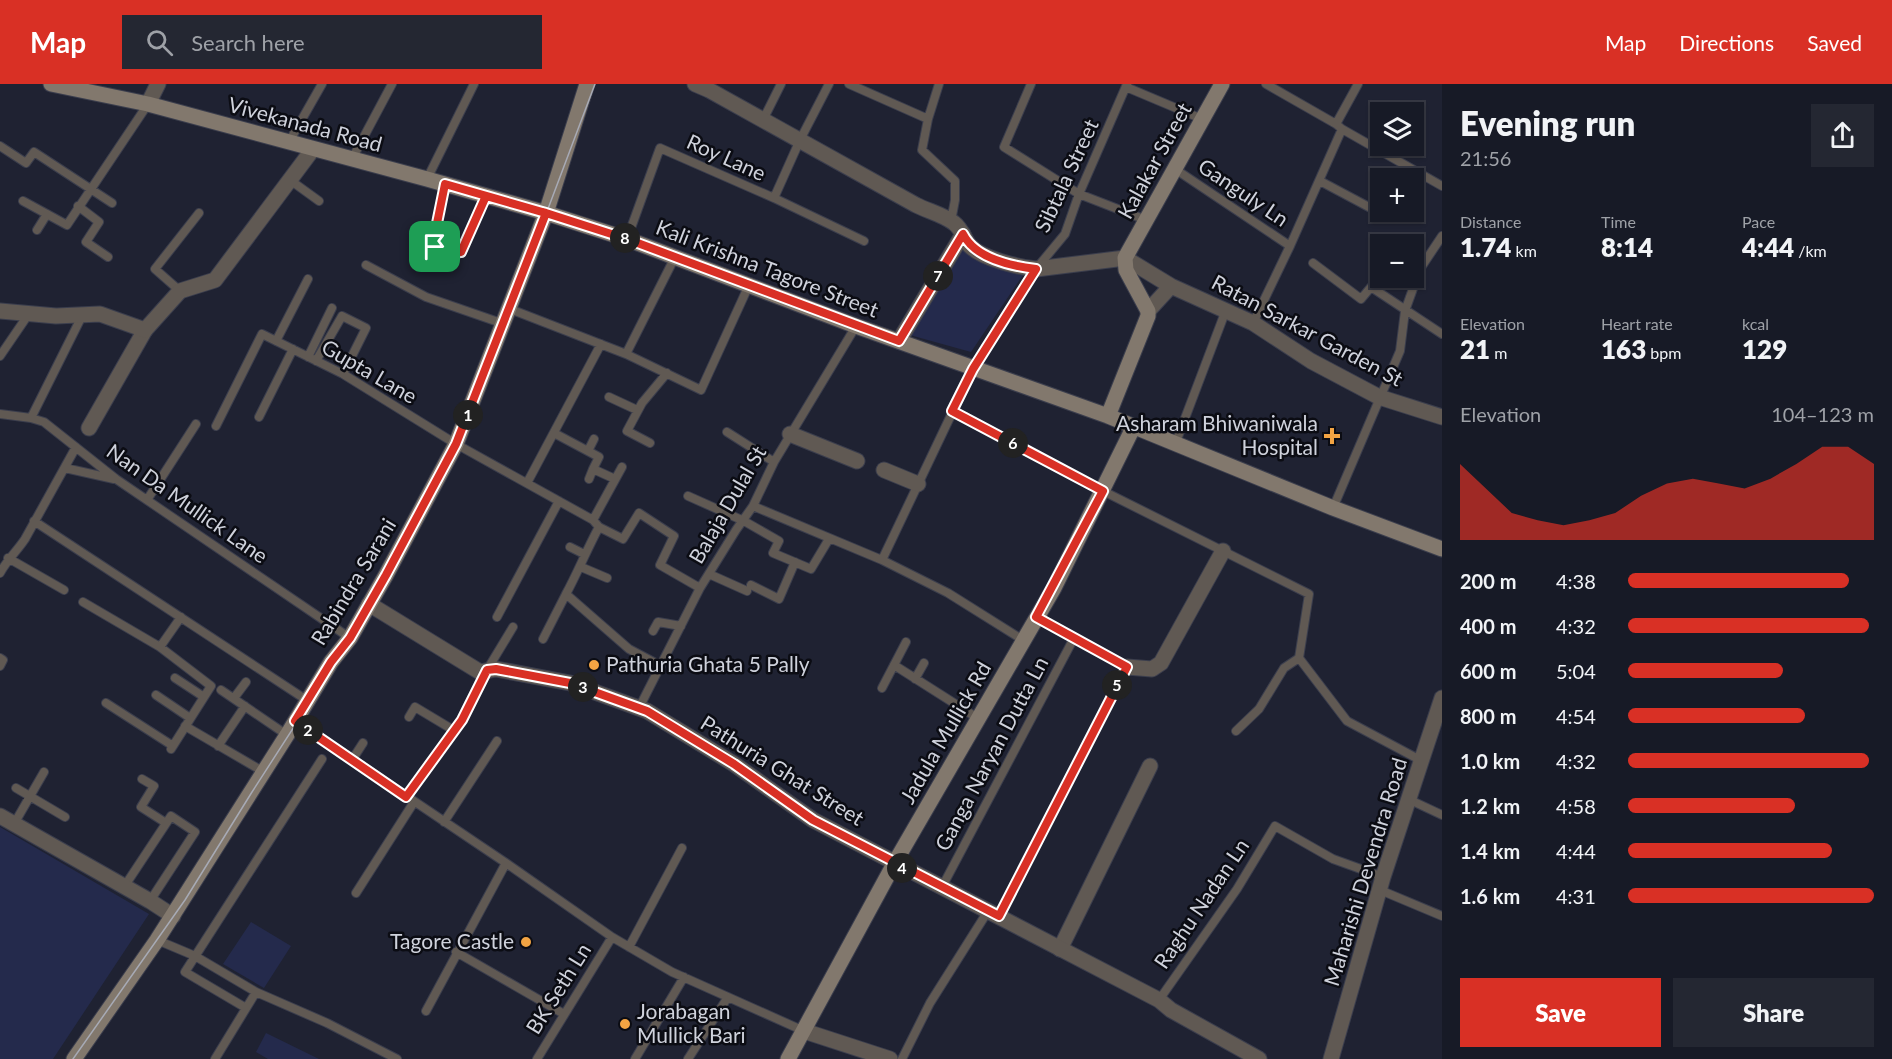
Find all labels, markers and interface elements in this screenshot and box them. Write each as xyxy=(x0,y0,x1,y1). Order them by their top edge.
search box xyxy=(122,15,542,69)
text: Map xyxy=(30,25,86,59)
icon: search xyxy=(143,26,176,59)
text: Search here xyxy=(191,29,305,56)
text: Map xyxy=(1605,30,1646,55)
text: Directions xyxy=(1679,30,1774,55)
text: Saved xyxy=(1807,30,1862,55)
street label: Vivekanada Road xyxy=(226,91,385,156)
street label: Kalakar Street xyxy=(1112,98,1196,223)
map controls xyxy=(1370,102,1424,288)
button: layers xyxy=(1370,102,1424,156)
text: Evening run xyxy=(1460,103,1635,143)
button: share xyxy=(1811,104,1874,167)
street label: Sibtala Street xyxy=(1029,114,1103,236)
street label: Roy Lane xyxy=(683,128,770,185)
text: 21:56 xyxy=(1460,146,1511,170)
street label: Ganguly Ln xyxy=(1194,153,1294,231)
button: + xyxy=(1370,168,1424,222)
text: Distance xyxy=(1460,212,1521,231)
text: Time xyxy=(1601,212,1636,231)
text: Pace xyxy=(1742,212,1775,231)
street label: Kali Krishna Tagore Street xyxy=(653,214,883,322)
pin xyxy=(409,221,460,272)
pin: 8 xyxy=(610,223,640,253)
text: 8 xyxy=(620,228,630,247)
icon: arrive xyxy=(418,230,451,263)
text: 1.74 xyxy=(1460,231,1511,263)
text: 8:14 xyxy=(1601,231,1653,263)
text: 4:44 xyxy=(1742,231,1794,263)
button: − xyxy=(1370,234,1424,288)
text: km xyxy=(1511,241,1537,260)
text: /km xyxy=(1794,241,1827,260)
pin: 7 xyxy=(923,261,953,291)
text: 7 xyxy=(933,266,943,285)
street label: Ratan Sarkar Garden St xyxy=(1208,269,1408,391)
text: Elevation xyxy=(1460,314,1525,333)
text: Heart rate xyxy=(1601,314,1673,333)
text: kcal xyxy=(1742,314,1769,333)
street label: Gupta Lane xyxy=(318,333,422,408)
text: 21 xyxy=(1460,333,1490,365)
text: 163 xyxy=(1601,333,1646,365)
text: 129 xyxy=(1742,333,1787,365)
text: m xyxy=(1490,343,1507,362)
text: bpm xyxy=(1646,343,1681,362)
pin: 1 xyxy=(453,400,483,430)
text: Elevation xyxy=(1460,402,1541,426)
text: 104–123 m xyxy=(1771,402,1874,426)
text: 1 xyxy=(463,405,473,424)
place label: Asharam Bhiwaniwala Hospital xyxy=(1116,410,1318,459)
marker: Asharam Bhiwaniwala Hospital xyxy=(1323,427,1341,445)
pin: 6 xyxy=(998,428,1028,458)
text: 6 xyxy=(1008,433,1018,452)
street label: Nan Da Mullick Lane xyxy=(103,438,273,568)
street label: Balaja Dulal St xyxy=(683,441,771,568)
street label: Rabindra Sarani xyxy=(305,513,400,649)
text: 200 m xyxy=(1460,569,1516,593)
text: 4:38 xyxy=(1556,569,1596,593)
text: 400 m xyxy=(1460,614,1516,638)
text: 4:32 xyxy=(1556,614,1596,638)
place label: Pathuria Ghata 5 Pally xyxy=(606,651,810,676)
street label: Ganga Naryan Dutta Ln xyxy=(929,652,1052,855)
street label: Jadula Mullick Rd xyxy=(894,657,995,808)
marker: Pathuria Ghata 5 Pally xyxy=(587,658,601,672)
text: 600 m xyxy=(1460,659,1516,683)
text: 5:04 xyxy=(1556,659,1596,683)
pin: 5 xyxy=(1102,670,1132,700)
pin: 3 xyxy=(568,672,598,702)
text: 5 xyxy=(1112,675,1122,694)
text: 3 xyxy=(578,677,588,696)
text: 800 m xyxy=(1460,704,1516,728)
text: 4:54 xyxy=(1556,704,1596,728)
street label: Pathuria Ghat Street xyxy=(697,709,869,830)
pin: 2 xyxy=(293,715,323,745)
text: 2 xyxy=(303,720,313,739)
text: 1.0 km xyxy=(1460,749,1520,773)
text: 4:32 xyxy=(1556,749,1596,773)
street label: Maharishi Devendra Road xyxy=(1318,754,1411,989)
text: 1.2 km xyxy=(1460,794,1520,818)
text: 4:58 xyxy=(1556,794,1596,818)
street label: Raghu Nadan Ln xyxy=(1148,834,1253,973)
text: 1.4 km xyxy=(1460,839,1520,863)
text: 4:44 xyxy=(1556,839,1596,863)
pin: 4 xyxy=(887,853,917,883)
text: 4 xyxy=(897,858,907,877)
text: 1.6 km xyxy=(1460,884,1520,908)
text: 4:31 xyxy=(1556,884,1596,908)
place label: Tagore Castle xyxy=(390,928,514,953)
marker: Tagore Castle xyxy=(519,935,533,949)
street label: BK Seth Ln xyxy=(520,938,595,1038)
button: Save xyxy=(1460,978,1661,1047)
button: Share xyxy=(1673,978,1874,1047)
place label: Jorabagan Mullick Bari xyxy=(637,998,746,1047)
marker: Jorabagan Mullick Bari xyxy=(618,1017,632,1031)

